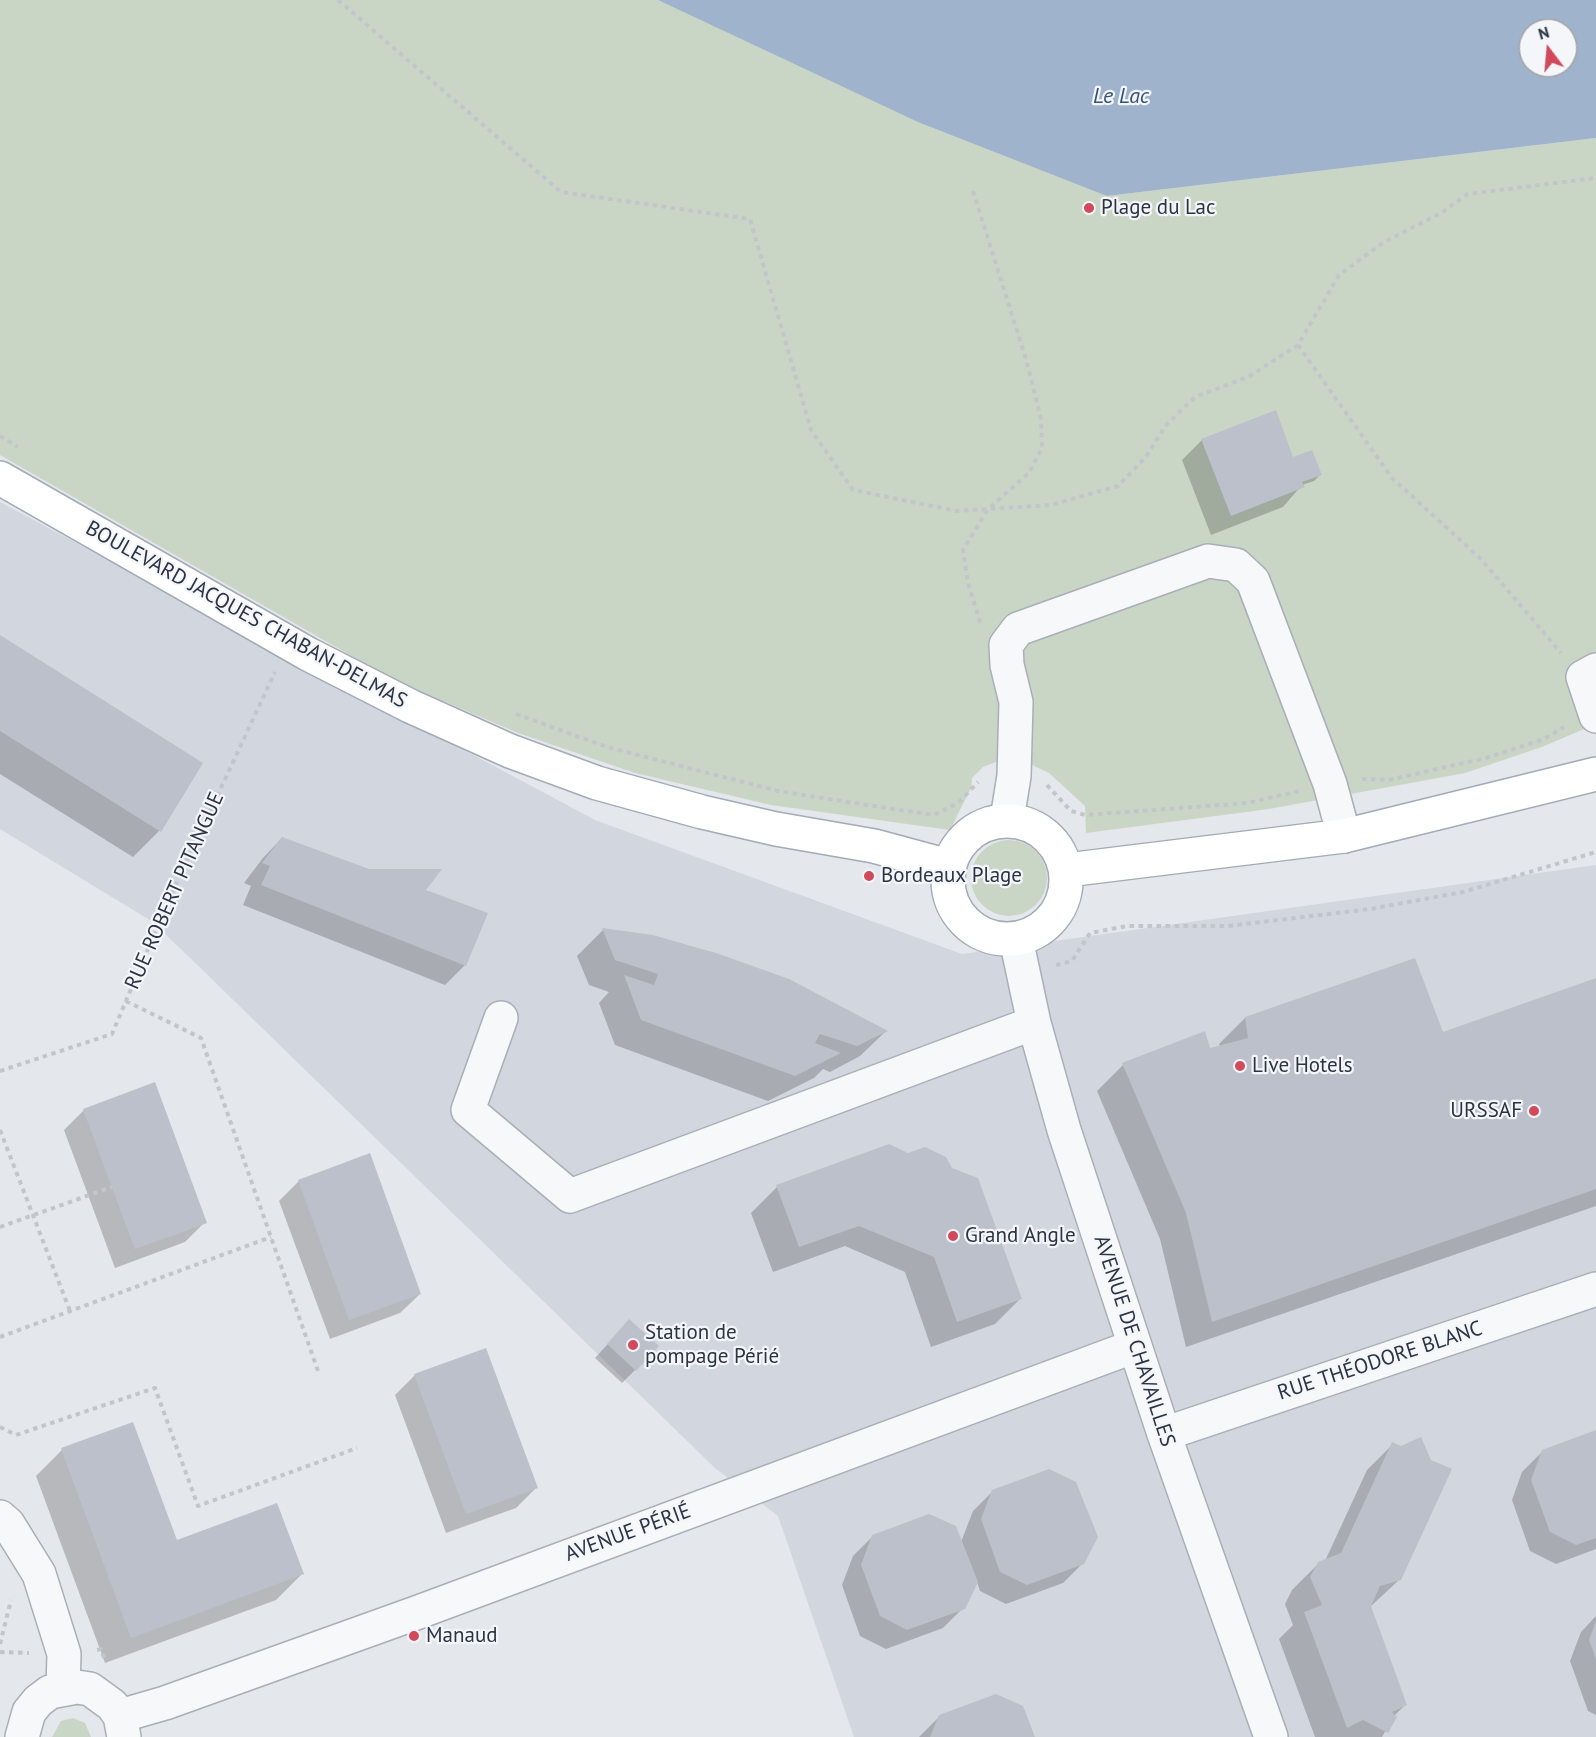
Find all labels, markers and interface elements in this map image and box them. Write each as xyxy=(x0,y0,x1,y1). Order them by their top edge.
north arrow xyxy=(1518,18,1578,78)
text: N xyxy=(1536,22,1551,44)
water label: Le Lac xyxy=(1093,84,1149,110)
place label: Plage du Lac xyxy=(1101,195,1215,221)
marker: Plage du Lac xyxy=(1082,201,1096,215)
street label: BOULEVARD JACQUES CHABAN-DELMAS xyxy=(81,516,411,714)
street label: RUE ROBERT PITANGUE xyxy=(120,788,230,994)
place label: Bordeaux Plage xyxy=(881,863,1022,889)
marker: Bordeaux Plage xyxy=(862,869,876,883)
place label: Live Hotels xyxy=(1252,1053,1353,1079)
marker: Live Hotels xyxy=(1233,1059,1247,1073)
place label: URSSAF xyxy=(1450,1098,1522,1124)
marker: URSSAF xyxy=(1527,1104,1541,1118)
place label: Grand Angle xyxy=(965,1223,1076,1249)
marker: Grand Angle xyxy=(946,1229,960,1243)
street label: AVENUE DE CHAVAILLES xyxy=(1088,1232,1180,1450)
street label: RUE THÉODORE BLANC xyxy=(1275,1316,1485,1406)
place label: Station de pompage Périé xyxy=(645,1320,779,1370)
marker: Station de pompage Périé xyxy=(626,1338,640,1352)
street label: AVENUE PÉRIÉ xyxy=(562,1499,694,1567)
place label: Manaud xyxy=(426,1623,498,1649)
marker: Manaud xyxy=(407,1629,421,1643)

